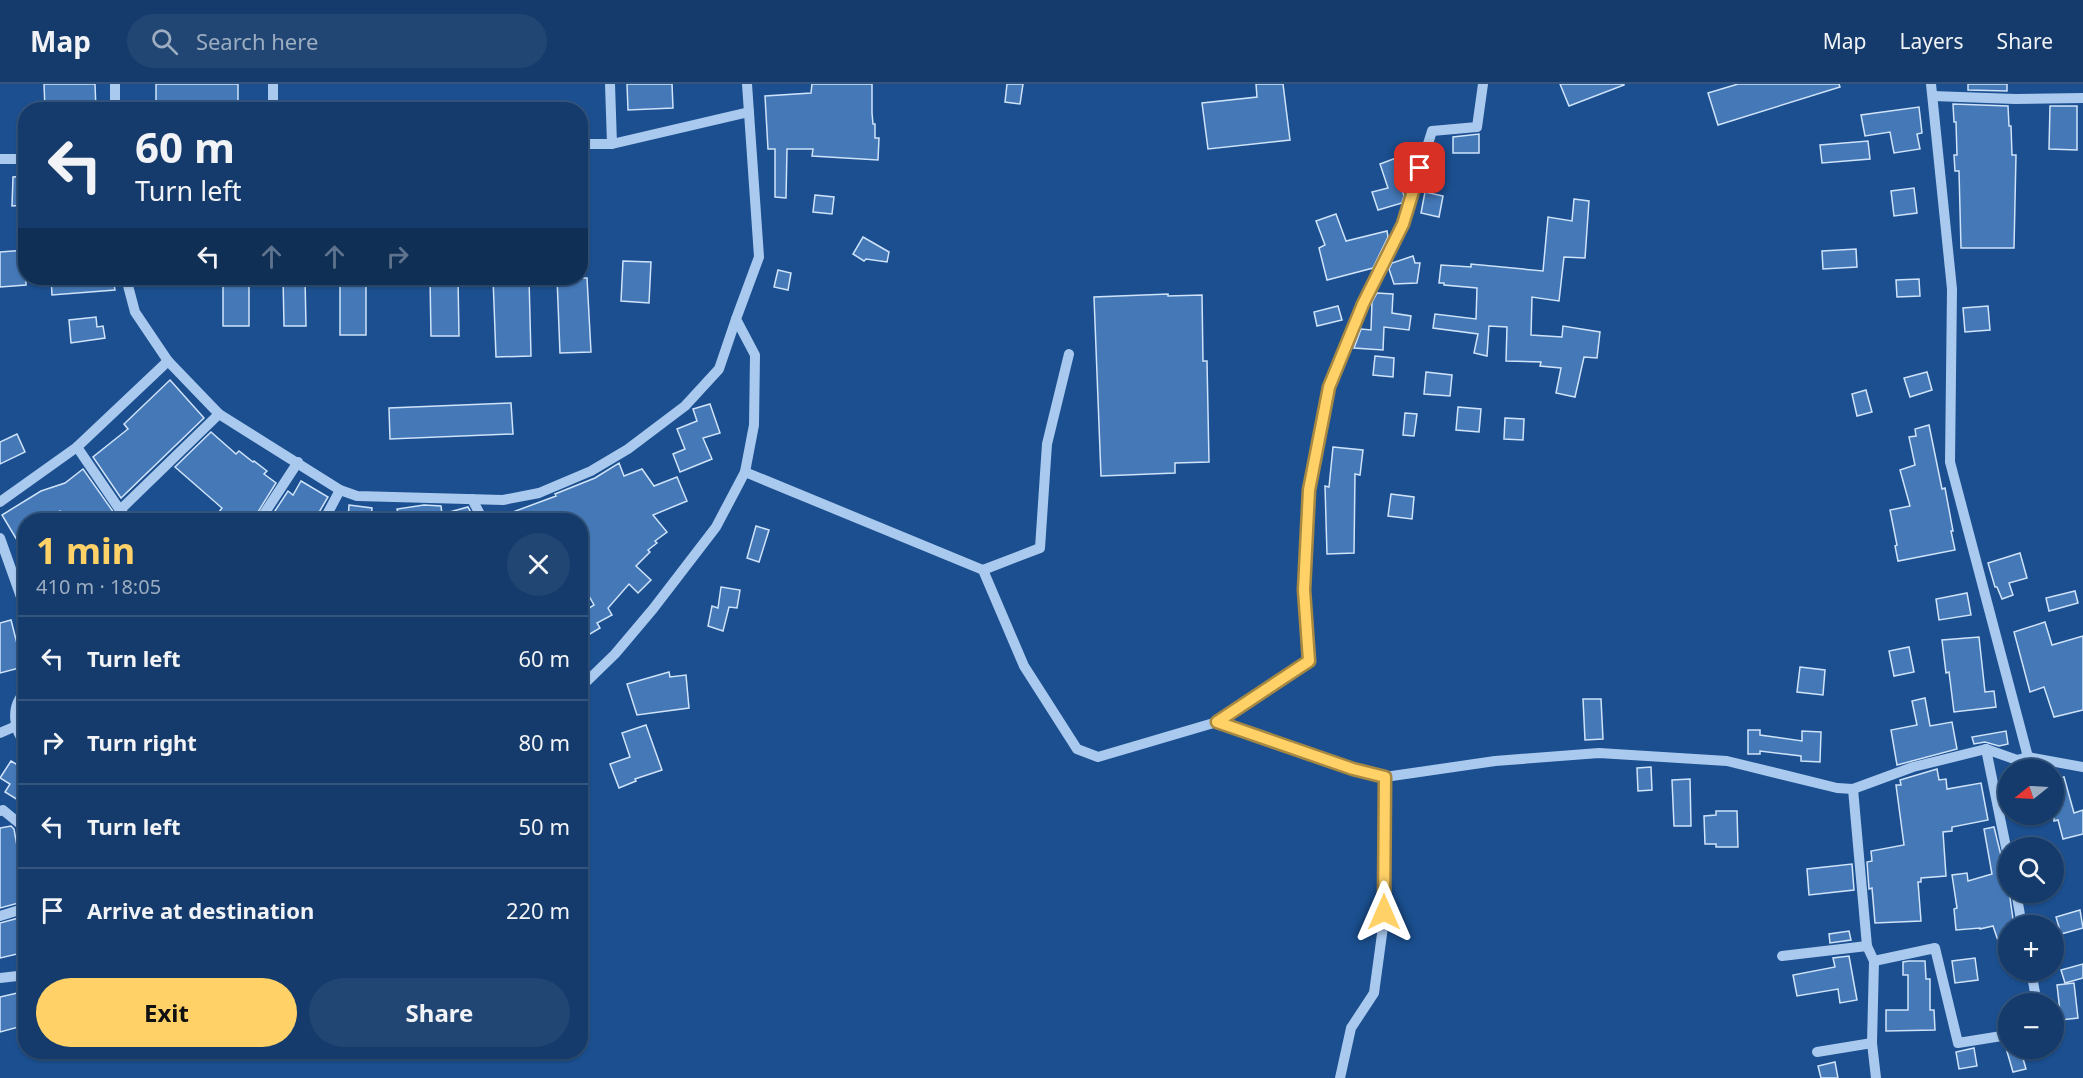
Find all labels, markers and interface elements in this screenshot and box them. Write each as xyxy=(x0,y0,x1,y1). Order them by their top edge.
search box xyxy=(127,14,547,68)
text: Map xyxy=(30,22,91,60)
icon: search xyxy=(148,25,181,58)
text: Search here xyxy=(196,26,318,56)
text: Map xyxy=(1823,27,1867,55)
text: Layers xyxy=(1900,27,1964,55)
text: Share xyxy=(1997,27,2053,55)
text: 60 m xyxy=(135,118,235,175)
icon: left xyxy=(36,126,114,204)
pin xyxy=(1394,142,1445,193)
icon: arrive xyxy=(1403,151,1436,184)
text: Turn left xyxy=(135,172,241,209)
icon: left xyxy=(192,240,225,273)
icon: ahead xyxy=(255,240,288,273)
icon: ahead xyxy=(318,240,351,273)
icon: right xyxy=(381,240,414,273)
text: 1 min xyxy=(36,526,135,575)
button: close xyxy=(507,533,570,596)
text: 410 m · 18:05 xyxy=(36,573,161,600)
icon: left xyxy=(36,642,69,675)
text: Turn left xyxy=(87,643,181,673)
text: 60 m xyxy=(519,643,570,673)
icon: right xyxy=(36,726,69,759)
text: Turn right xyxy=(87,727,197,757)
text: 80 m xyxy=(519,727,570,757)
north arrow xyxy=(1998,759,2064,825)
map controls xyxy=(1998,759,2064,1059)
icon: left xyxy=(36,810,69,843)
text: Turn left xyxy=(87,811,181,841)
text: 50 m xyxy=(519,811,570,841)
button: search xyxy=(1998,837,2064,903)
position arrow xyxy=(1352,880,1416,944)
icon: arrive xyxy=(36,894,69,927)
text: Arrive at destination xyxy=(87,895,314,925)
text: 220 m xyxy=(506,895,570,925)
button: + xyxy=(1998,915,2064,981)
button: Exit xyxy=(36,978,297,1047)
button: Share xyxy=(309,978,570,1047)
button: − xyxy=(1998,993,2064,1059)

